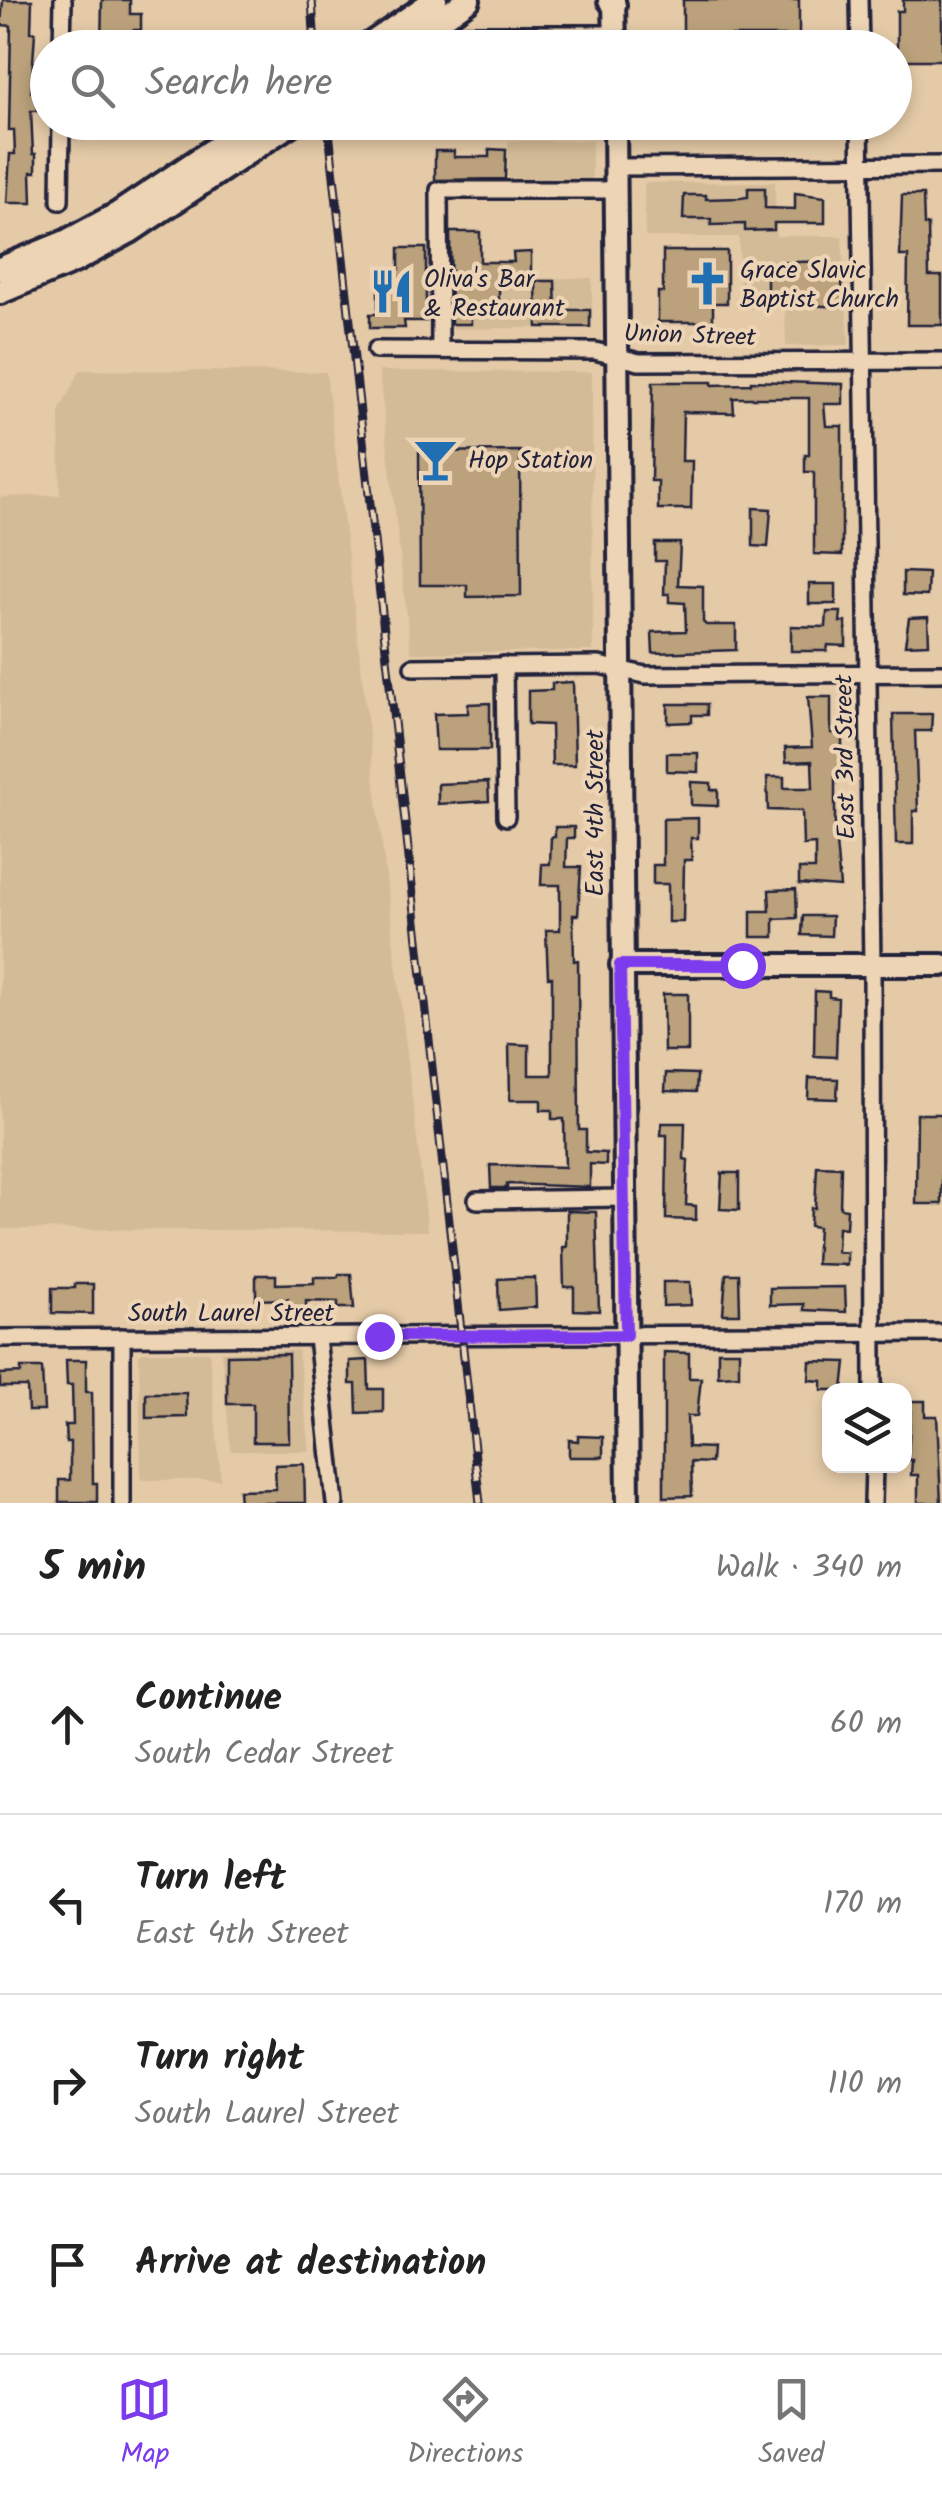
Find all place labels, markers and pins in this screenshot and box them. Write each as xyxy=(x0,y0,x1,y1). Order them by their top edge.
place label: Grace Slavic Baptist Church xyxy=(740,251,899,320)
church icon: Grace Slavic Baptist Church xyxy=(683,259,731,307)
place label: Oliva's Bar & Restaurant xyxy=(424,260,565,329)
restaurant icon: Oliva's Bar & Restaurant xyxy=(367,268,415,316)
bar icon: Hop Station xyxy=(411,435,459,483)
place label: Hop Station xyxy=(468,441,593,481)

